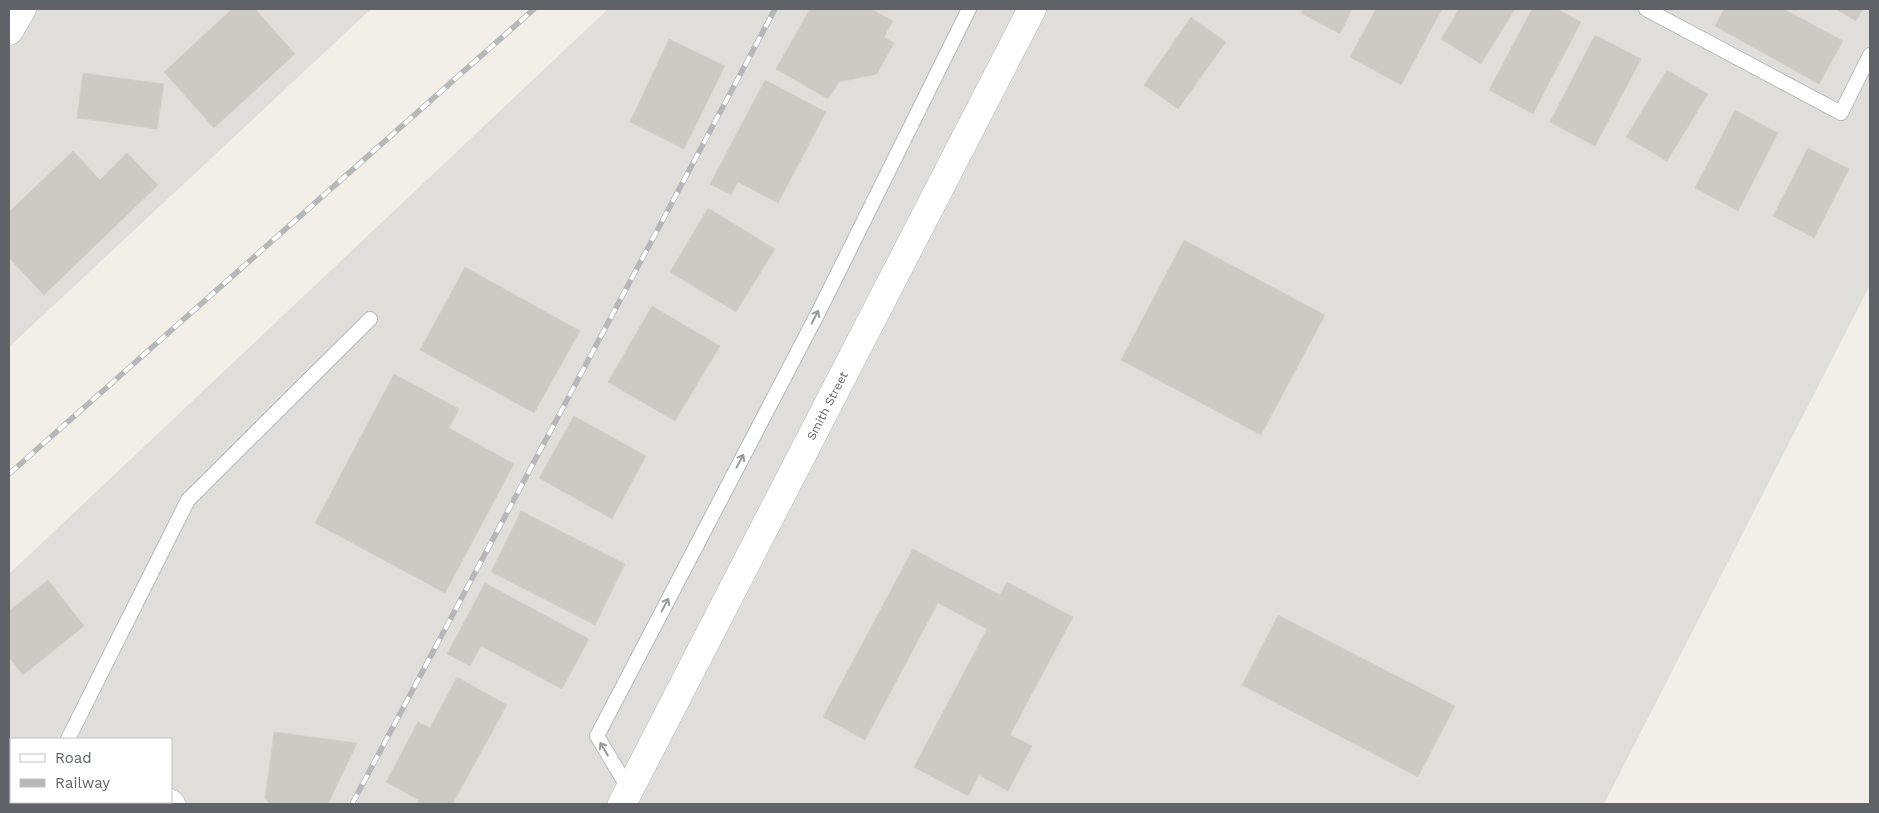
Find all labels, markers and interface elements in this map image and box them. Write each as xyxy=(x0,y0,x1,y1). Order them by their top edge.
one-way arrow xyxy=(811,310,820,325)
street label: Smith Street xyxy=(804,369,851,442)
one-way arrow xyxy=(736,454,745,469)
one-way arrow xyxy=(660,598,670,613)
legend xyxy=(10,738,172,803)
one-way arrow xyxy=(599,742,610,756)
text: Road xyxy=(55,749,92,767)
text: Railway xyxy=(55,774,110,792)

